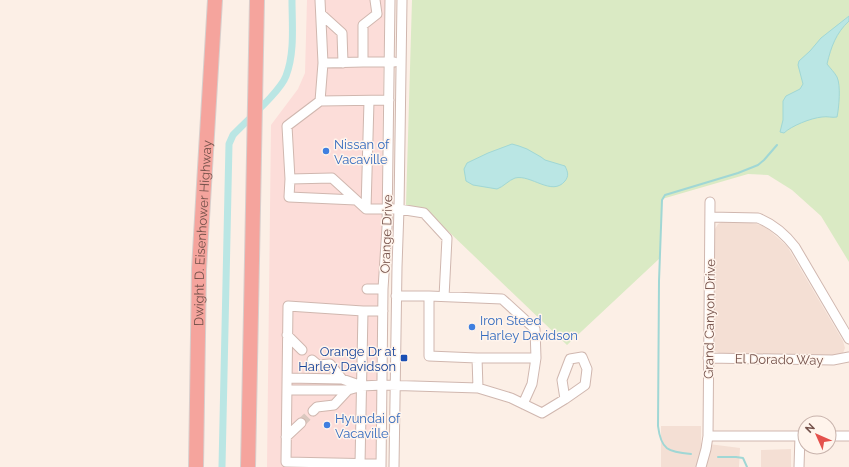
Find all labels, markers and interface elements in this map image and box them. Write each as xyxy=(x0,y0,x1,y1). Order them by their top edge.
place label: Nissan of Vacaville xyxy=(334,137,390,167)
street label: Dwight D. Eisenhower Highway xyxy=(191,140,215,326)
marker: Nissan of Vacaville xyxy=(321,146,331,156)
street label: Orange Drive xyxy=(378,194,395,274)
street label: Grand Canyon Drive xyxy=(701,259,718,379)
place label: Iron Steed Harley Davidson xyxy=(480,313,578,343)
marker: Iron Steed Harley Davidson xyxy=(467,322,477,332)
place label: Orange Dr at Harley Davidson xyxy=(298,344,397,374)
street label: El Dorado Way xyxy=(735,351,823,368)
marker: Orange Dr at Harley Davidson xyxy=(399,353,409,363)
place label: Hyundai of Vacaville xyxy=(335,411,401,441)
north arrow xyxy=(797,415,837,455)
marker: Hyundai of Vacaville xyxy=(322,420,332,430)
text: N xyxy=(803,421,818,436)

